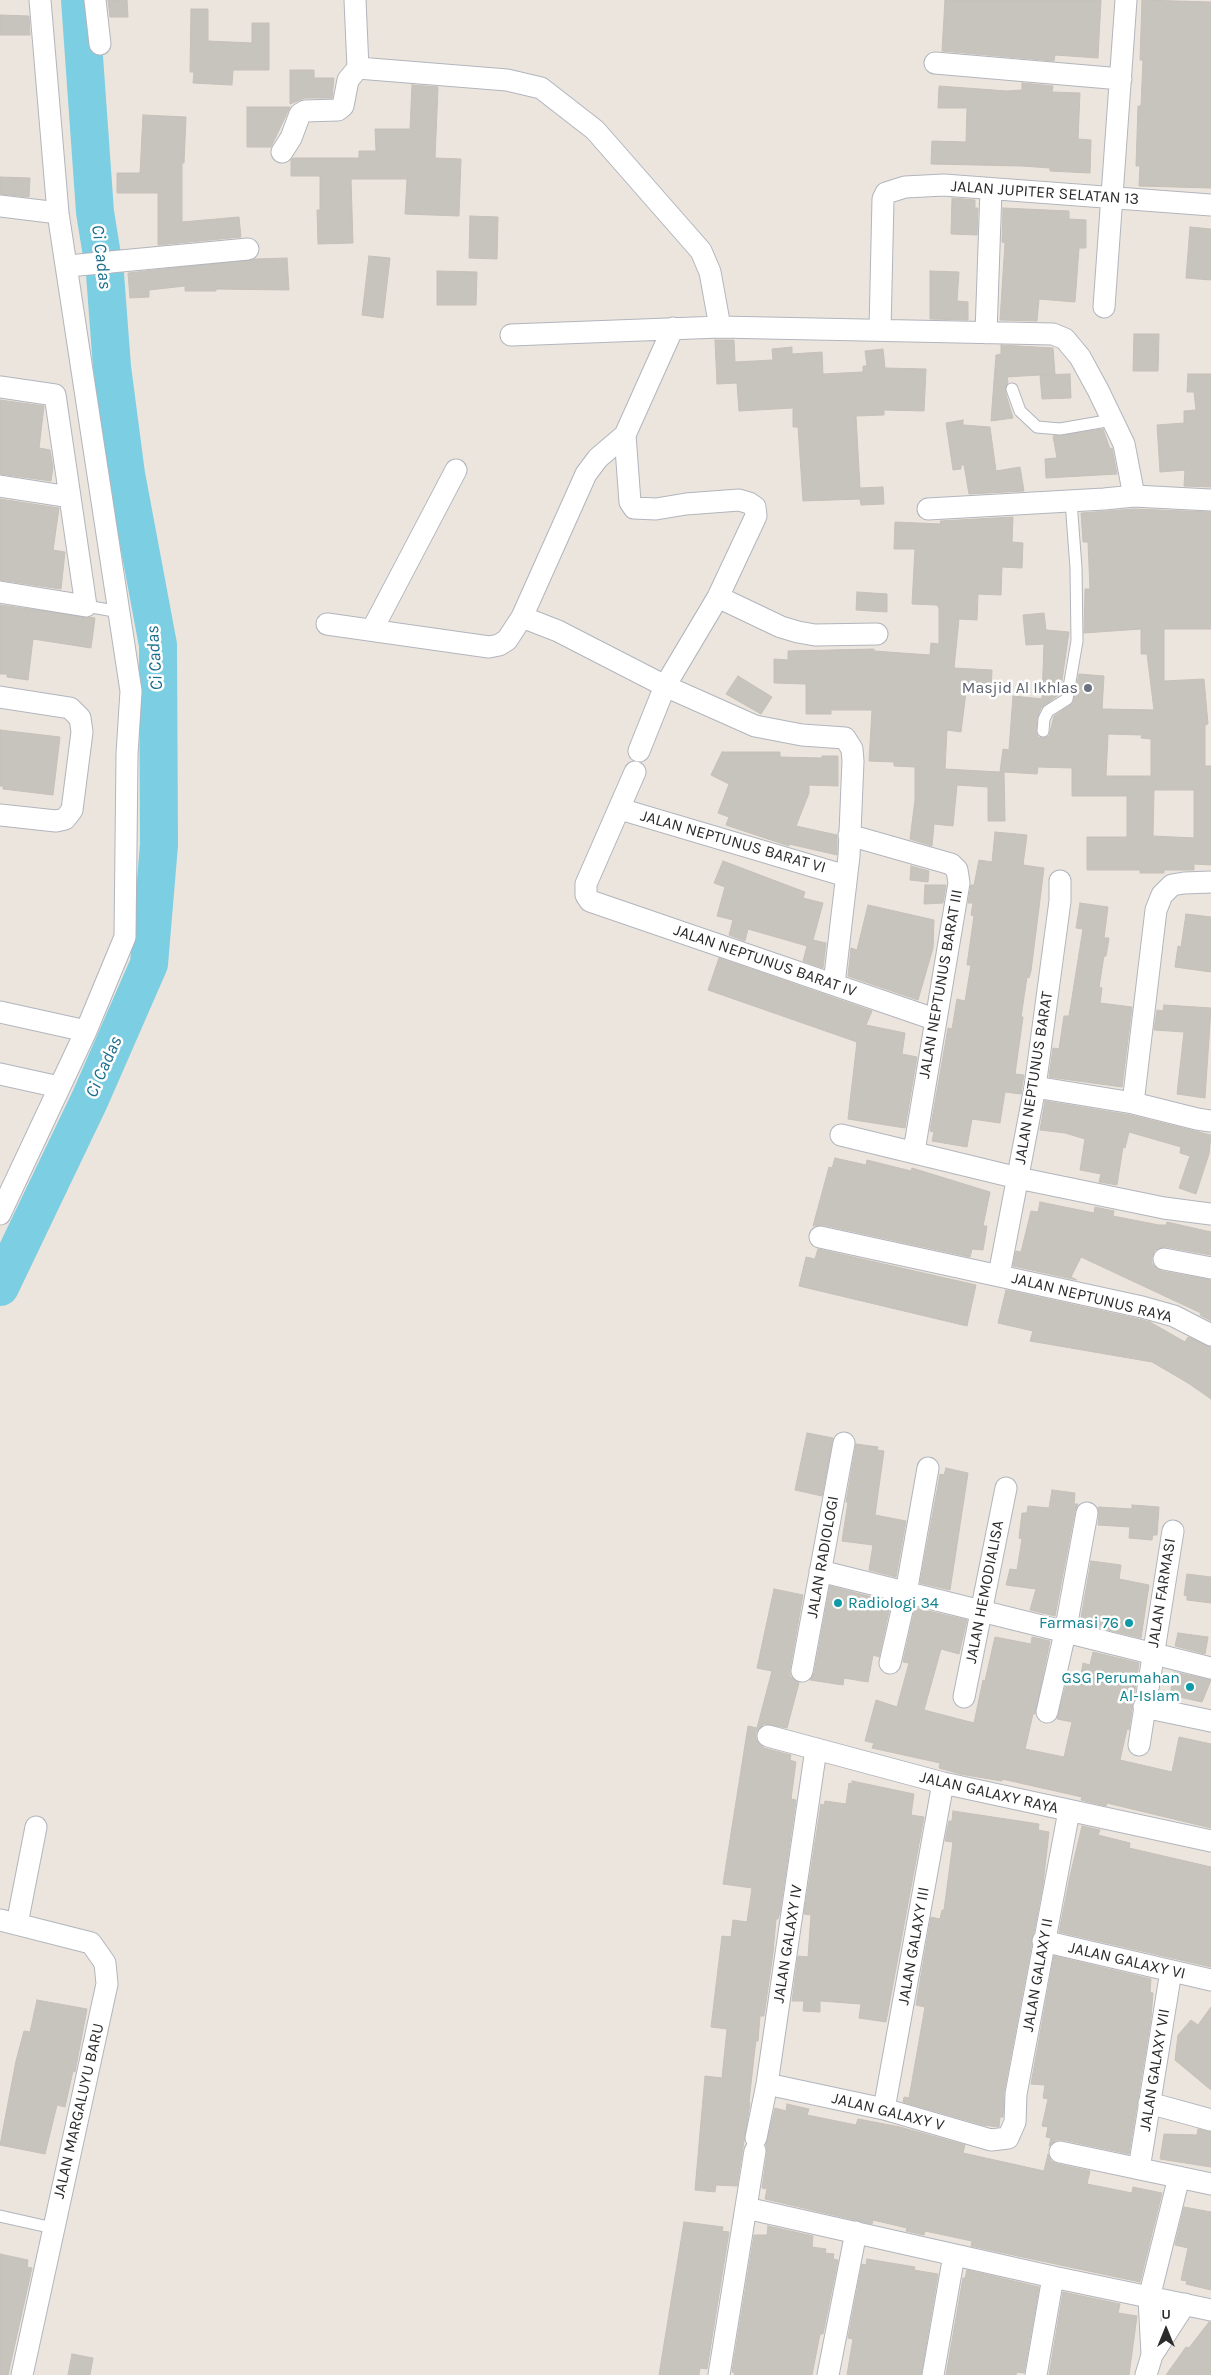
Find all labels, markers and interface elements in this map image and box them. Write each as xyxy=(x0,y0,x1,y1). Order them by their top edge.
street label: JALAN JUPITER SELATAN 13 xyxy=(950,177,1140,209)
water label: Ci Cadas xyxy=(86,223,116,291)
water label: Ci Cadas xyxy=(142,625,168,691)
place label: Masjid Al Ikhlas xyxy=(962,678,1078,698)
marker: Masjid Al Ikhlas xyxy=(1082,682,1094,694)
street label: JALAN NEPTUNUS BARAT VI xyxy=(638,806,828,878)
street label: JALAN NEPTUNUS BARAT III xyxy=(915,888,967,1080)
street label: JALAN NEPTUNUS BARAT IV xyxy=(671,921,859,1001)
street label: JALAN NEPTUNUS BARAT xyxy=(1011,990,1057,1166)
water label: Ci Cadas xyxy=(81,1033,127,1101)
street label: JALAN NEPTUNUS RAYA xyxy=(1010,1269,1174,1327)
street label: JALAN RADIOLOGI xyxy=(803,1494,843,1620)
street label: JALAN HEMODIALISA xyxy=(962,1519,1008,1665)
street label: JALAN FARMASI xyxy=(1144,1537,1180,1649)
place label: Radiologi 34 xyxy=(848,1593,939,1613)
marker: Radiologi 34 xyxy=(832,1597,844,1609)
place label: Farmasi 76 xyxy=(1039,1613,1119,1633)
marker: Farmasi 76 xyxy=(1123,1617,1135,1629)
place label: GSG Perumahan Al-Islam xyxy=(1061,1668,1180,1706)
marker: GSG Perumahan Al-Islam xyxy=(1184,1681,1196,1693)
street label: JALAN GALAXY RAYA xyxy=(918,1768,1060,1818)
street label: JALAN GALAXY IV xyxy=(769,1883,807,2005)
street label: JALAN GALAXY III xyxy=(894,1885,934,2007)
street label: JALAN GALAXY II xyxy=(1019,1917,1057,2033)
street label: JALAN GALAXY VI xyxy=(1067,1938,1187,1984)
street label: JALAN GALAXY VII xyxy=(1136,2007,1174,2133)
street label: JALAN MARGALUYU BARU xyxy=(49,2021,109,2201)
street label: JALAN GALAXY V xyxy=(830,2089,946,2135)
north arrow xyxy=(1141,2305,1191,2355)
text: U xyxy=(1161,2306,1171,2323)

